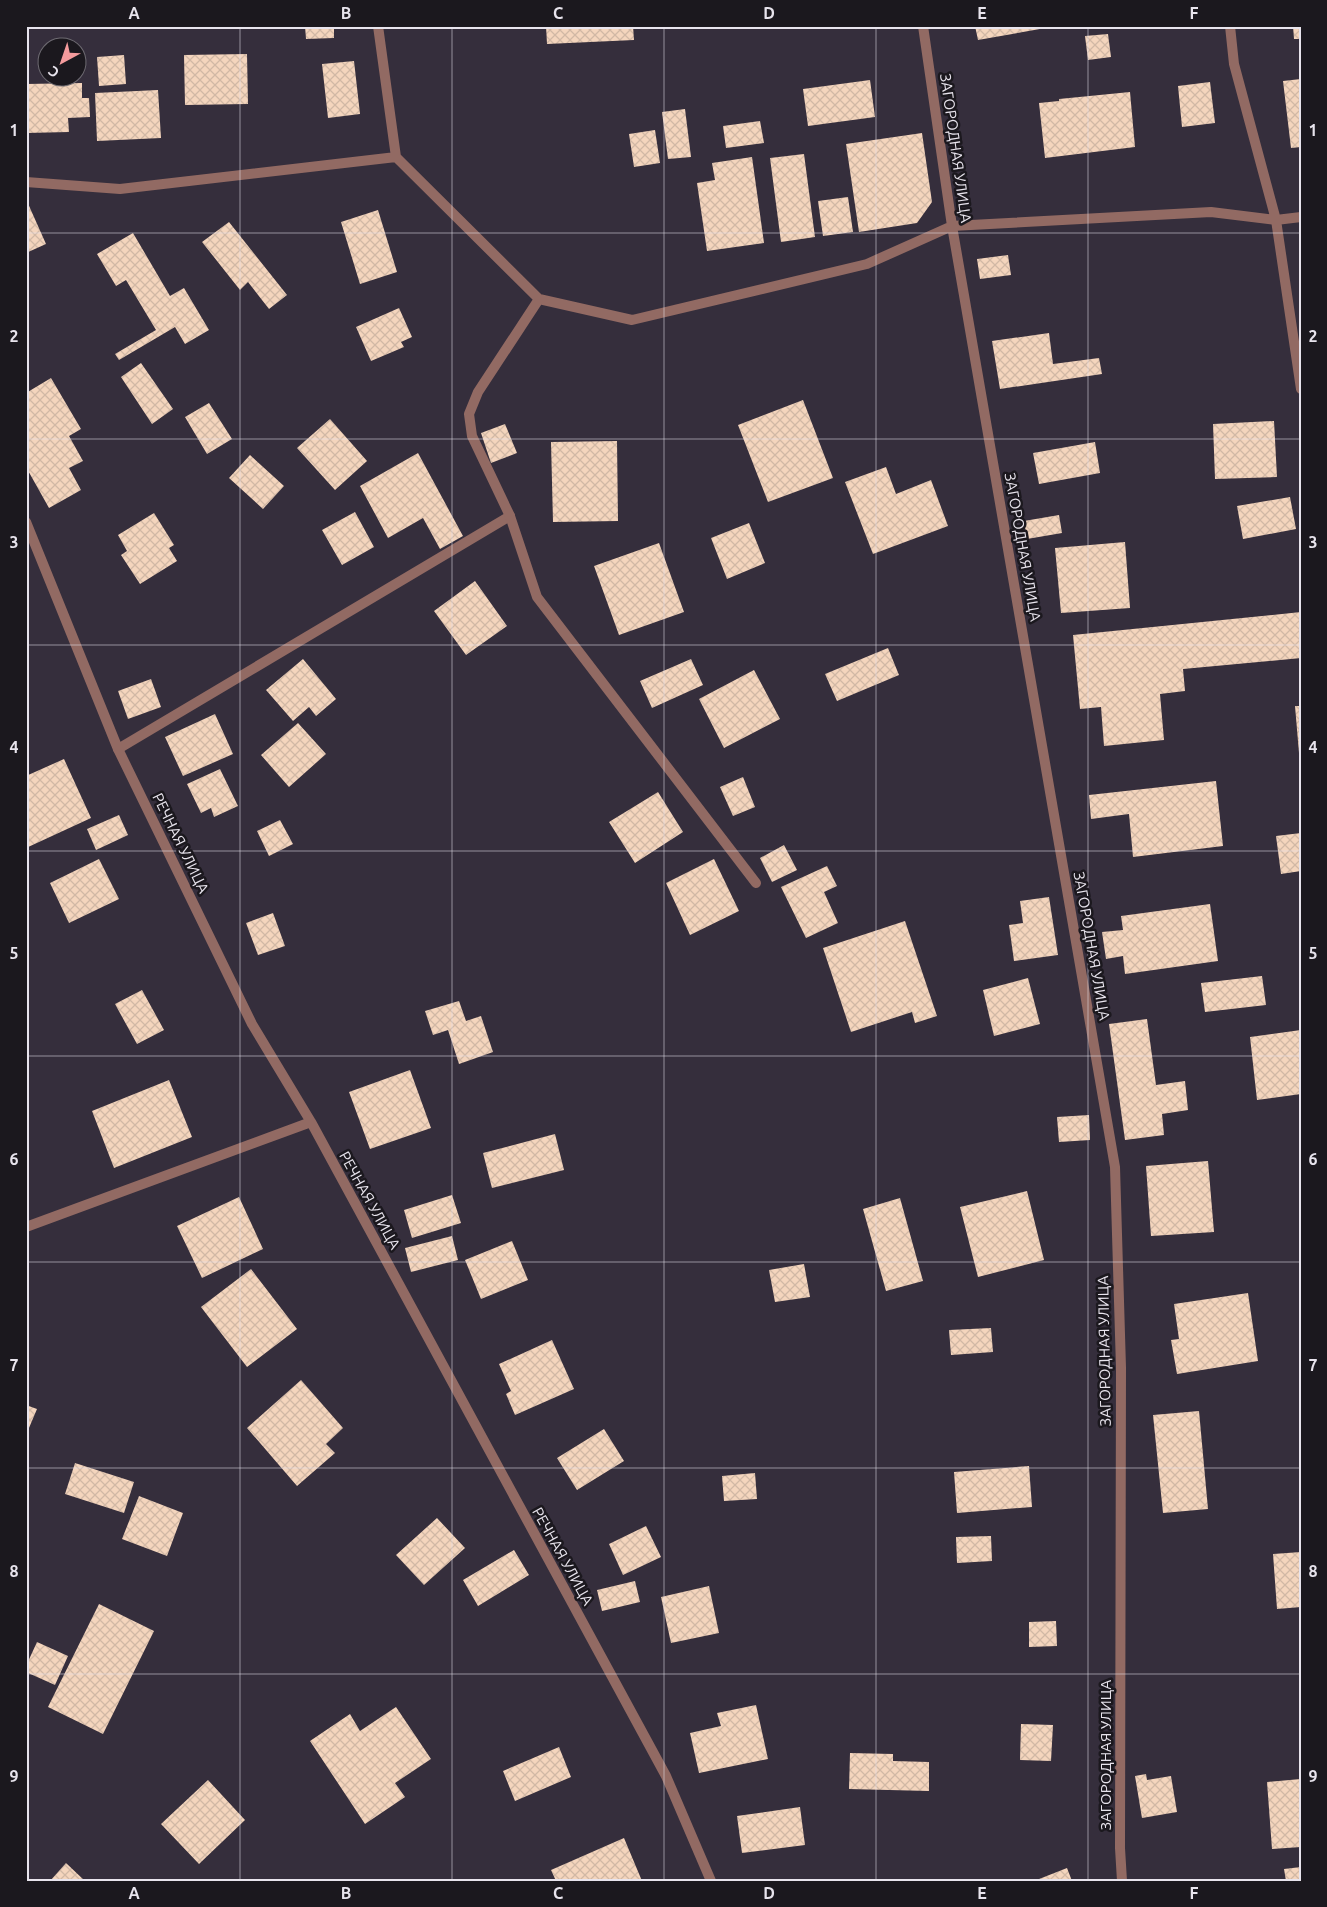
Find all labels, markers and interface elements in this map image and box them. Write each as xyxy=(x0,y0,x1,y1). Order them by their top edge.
text: A xyxy=(128,4,140,22)
text: B xyxy=(341,4,351,22)
text: C xyxy=(553,4,563,22)
text: D xyxy=(763,4,775,22)
text: E xyxy=(977,4,987,22)
text: F xyxy=(1190,4,1199,22)
north arrow xyxy=(38,38,88,88)
text: С xyxy=(45,63,62,81)
street label: ЗАГОРОДНАЯ УЛИЦА xyxy=(937,72,975,224)
text: 1 xyxy=(9,121,19,139)
text: 1 xyxy=(1308,121,1318,139)
text: 2 xyxy=(9,327,19,345)
text: 2 xyxy=(1308,327,1318,345)
street label: ЗАГОРОДНАЯ УЛИЦА xyxy=(1002,471,1044,623)
text: 3 xyxy=(9,533,19,551)
text: 3 xyxy=(1308,533,1318,551)
text: 4 xyxy=(9,738,19,756)
text: 4 xyxy=(1308,738,1318,756)
street label: РЕЧНАЯ УЛИЦА xyxy=(149,790,213,896)
street label: ЗАГОРОДНАЯ УЛИЦА xyxy=(1071,870,1113,1022)
text: 5 xyxy=(9,944,19,962)
text: 5 xyxy=(1308,944,1318,962)
street label: РЕЧНАЯ УЛИЦА xyxy=(336,1148,404,1252)
text: 6 xyxy=(9,1150,19,1168)
text: 6 xyxy=(1308,1150,1318,1168)
street label: ЗАГОРОДНАЯ УЛИЦА xyxy=(1094,1275,1114,1426)
text: 7 xyxy=(9,1356,19,1374)
text: 7 xyxy=(1308,1356,1318,1374)
street label: РЕЧНАЯ УЛИЦА xyxy=(529,1504,597,1608)
text: 8 xyxy=(9,1562,19,1580)
text: 8 xyxy=(1308,1562,1318,1580)
street label: ЗАГОРОДНАЯ УЛИЦА xyxy=(1097,1679,1114,1830)
text: 9 xyxy=(9,1767,19,1785)
text: 9 xyxy=(1308,1767,1318,1785)
text: A xyxy=(128,1884,140,1902)
text: B xyxy=(341,1884,351,1902)
text: C xyxy=(553,1884,563,1902)
text: D xyxy=(763,1884,775,1902)
text: E xyxy=(977,1884,987,1902)
text: F xyxy=(1190,1884,1199,1902)

